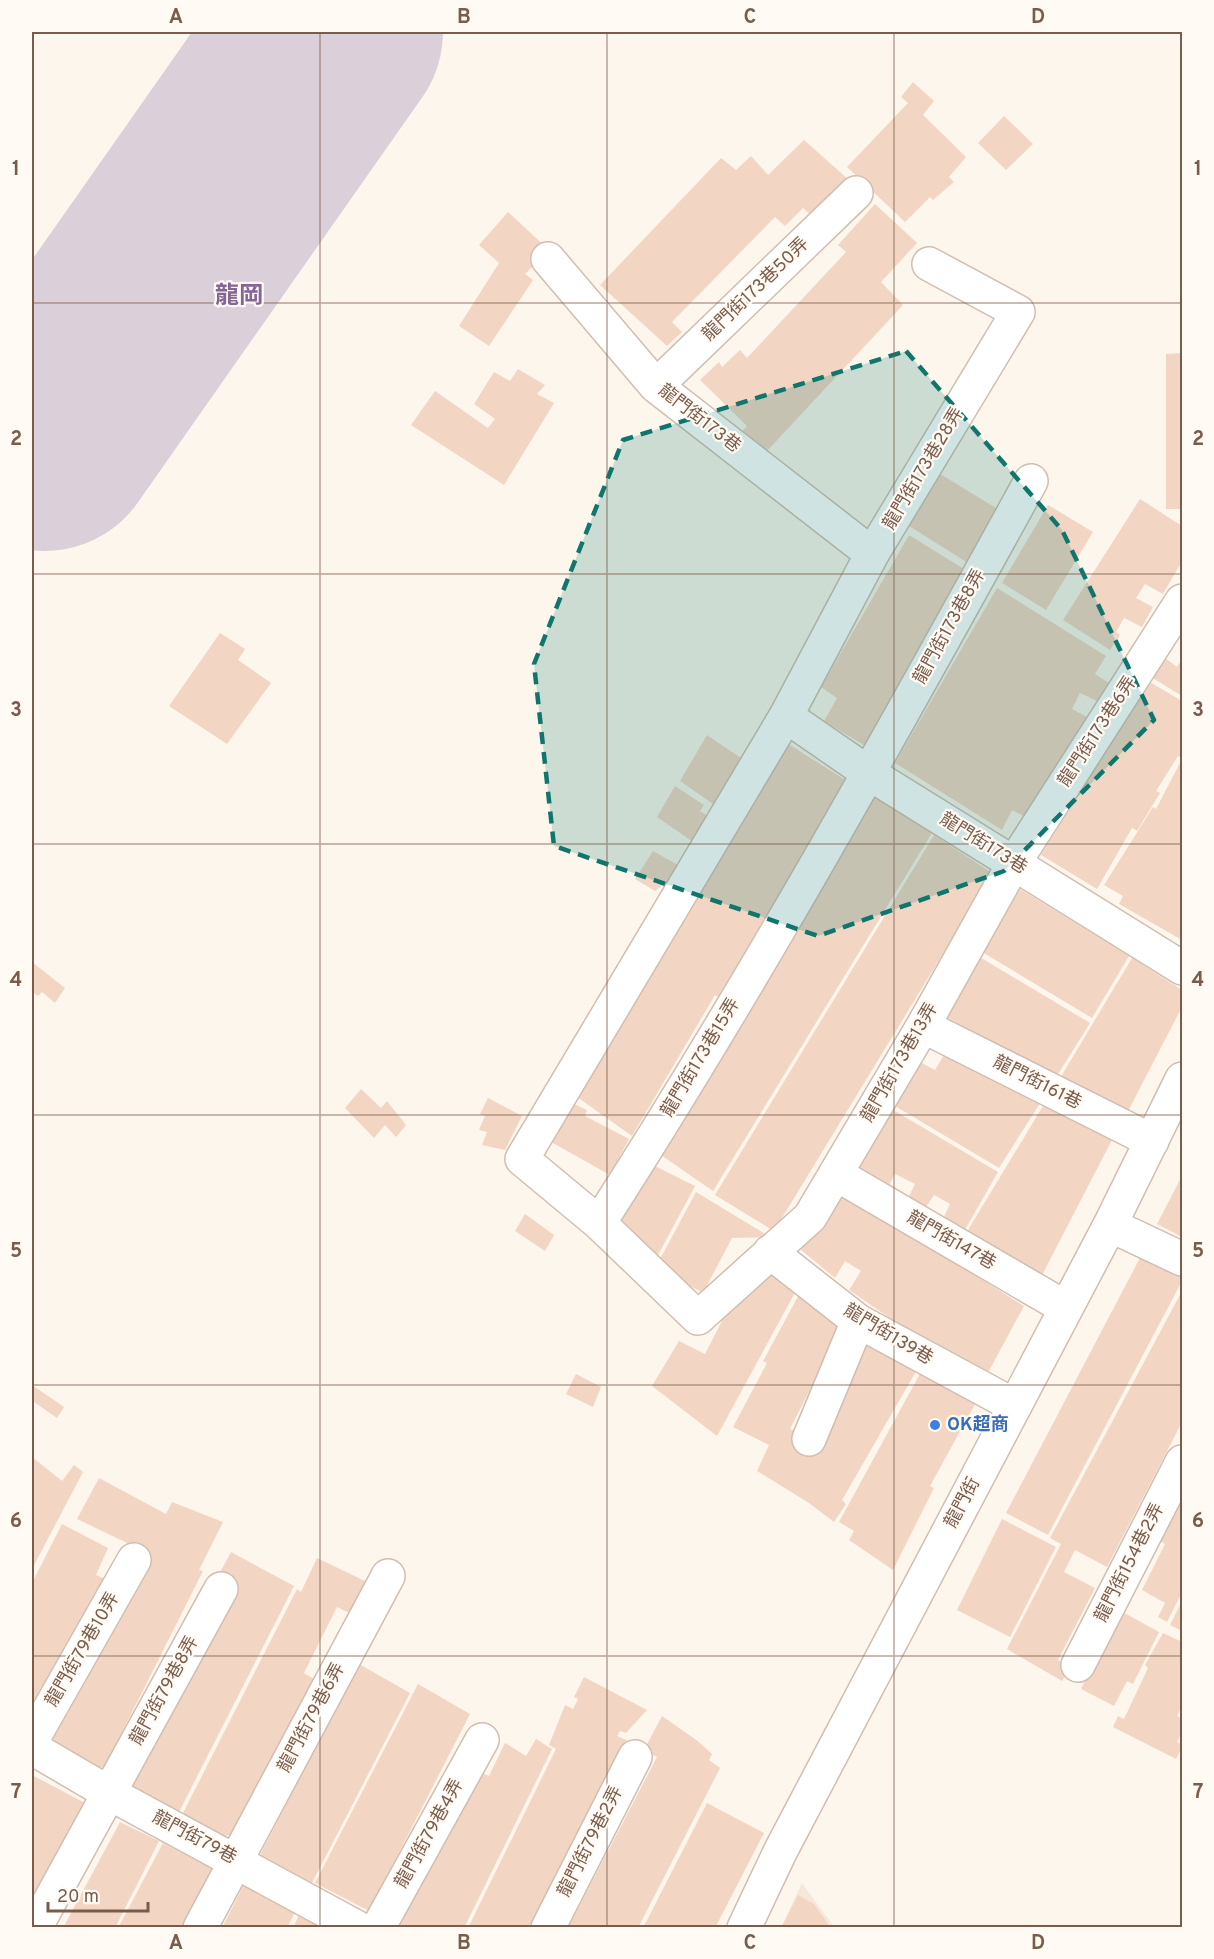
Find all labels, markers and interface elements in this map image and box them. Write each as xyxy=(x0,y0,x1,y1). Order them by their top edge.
text: A xyxy=(169,5,183,31)
text: B xyxy=(457,5,471,31)
text: C xyxy=(744,5,756,31)
text: D xyxy=(1031,5,1045,31)
text: 1 xyxy=(12,157,20,183)
text: 1 xyxy=(1194,157,1202,183)
street label: 龍門街173巷50弄 xyxy=(698,233,814,347)
district label: 龍岡 xyxy=(215,282,263,312)
street label: 龍門街173巷 xyxy=(653,380,745,458)
street label: 龍門街173巷28弄 xyxy=(878,404,970,534)
text: 2 xyxy=(10,427,22,453)
text: 2 xyxy=(1192,427,1204,453)
street label: 龍門街173巷8弄 xyxy=(909,566,991,688)
street label: 龍門街173巷6弄 xyxy=(1054,672,1142,792)
text: 3 xyxy=(10,698,22,724)
text: 3 xyxy=(1192,698,1204,724)
street label: 龍門街173巷 xyxy=(935,808,1031,880)
text: 4 xyxy=(10,968,22,994)
text: 4 xyxy=(1192,968,1204,994)
street label: 龍門街173巷15弄 xyxy=(657,994,745,1122)
street label: 龍門街173巷13弄 xyxy=(857,999,943,1127)
street label: 龍門街161巷 xyxy=(989,1051,1085,1115)
street label: 龍門街147巷 xyxy=(902,1206,1000,1276)
text: 5 xyxy=(10,1239,22,1265)
text: 5 xyxy=(1192,1239,1204,1265)
street label: 龍門街139巷 xyxy=(839,1299,937,1371)
place label: OK超商 xyxy=(947,1414,1009,1437)
marker: OK超商 xyxy=(928,1418,942,1432)
street label: 龍門街 xyxy=(940,1474,986,1532)
street label: 龍門街154巷2弄 xyxy=(1090,1500,1170,1626)
text: 6 xyxy=(10,1509,22,1535)
text: 6 xyxy=(1192,1509,1204,1535)
street label: 龍門街79巷10弄 xyxy=(41,1589,125,1711)
street label: 龍門街79巷8弄 xyxy=(126,1632,204,1750)
street label: 龍門街79巷6弄 xyxy=(273,1659,351,1777)
street label: 龍門街79巷4弄 xyxy=(391,1775,469,1893)
text: 7 xyxy=(11,1780,21,1806)
text: 7 xyxy=(1193,1780,1203,1806)
street label: 龍門街79巷2弄 xyxy=(553,1783,629,1901)
street label: 龍門街79巷 xyxy=(148,1806,240,1870)
scale bar xyxy=(48,1875,148,1913)
text: 20 m xyxy=(57,1886,99,1909)
text: A xyxy=(169,1931,183,1957)
text: B xyxy=(457,1931,471,1957)
text: C xyxy=(744,1931,756,1957)
text: D xyxy=(1031,1931,1045,1957)

